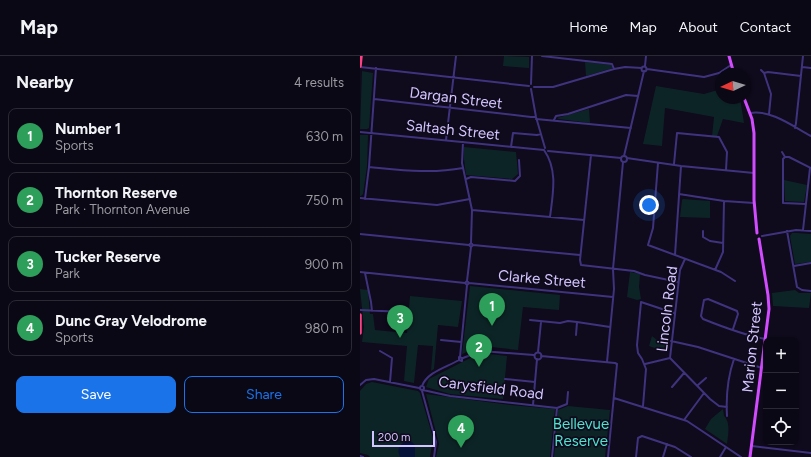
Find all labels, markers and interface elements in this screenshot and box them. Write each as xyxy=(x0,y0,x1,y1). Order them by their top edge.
text: Map xyxy=(20,16,58,39)
text: Home xyxy=(569,19,608,36)
text: Map xyxy=(630,19,657,36)
text: About xyxy=(679,19,718,36)
text: Contact xyxy=(740,19,791,36)
north arrow xyxy=(715,68,751,104)
text: Nearby xyxy=(16,72,74,92)
text: 4 results xyxy=(294,75,344,90)
street label: Dargan Street xyxy=(408,83,504,113)
street label: Saltash Street xyxy=(405,116,501,144)
text: Number 1 xyxy=(55,120,121,138)
text: 1 xyxy=(27,129,33,144)
text: 630 m xyxy=(306,129,343,144)
text: Sports xyxy=(55,138,94,153)
text: Thornton Reserve xyxy=(55,184,177,202)
text: 2 xyxy=(26,193,34,208)
text: 750 m xyxy=(306,193,343,208)
your location xyxy=(639,195,659,215)
text: Park · Thornton Avenue xyxy=(55,202,190,217)
text: Tucker Reserve xyxy=(55,248,161,266)
text: 3 xyxy=(26,257,34,272)
text: 900 m xyxy=(305,257,343,272)
street label: Lincoln Road xyxy=(653,265,681,353)
text: Park xyxy=(55,266,80,281)
street label: Clarke Street xyxy=(497,266,587,292)
pin: 1 xyxy=(479,293,505,326)
street label: Marion Street xyxy=(738,300,766,394)
pin: 3 xyxy=(387,305,413,338)
text: Dunc Gray Velodrome xyxy=(55,312,207,330)
text: 4 xyxy=(26,321,34,336)
text: 980 m xyxy=(305,321,343,336)
text: Sports xyxy=(55,330,94,345)
pin: 2 xyxy=(466,334,492,367)
map controls xyxy=(763,337,799,445)
button: + xyxy=(763,337,799,373)
street label: Carysfield Road xyxy=(437,373,545,403)
button: − xyxy=(763,373,799,409)
button: Save xyxy=(16,376,176,413)
button: Share xyxy=(184,376,344,413)
button: locate xyxy=(763,409,799,445)
pin: 4 xyxy=(448,415,474,448)
park label: Bellevue Reserve xyxy=(553,415,609,450)
scale bar xyxy=(372,429,435,448)
text: 200 m xyxy=(378,431,410,444)

